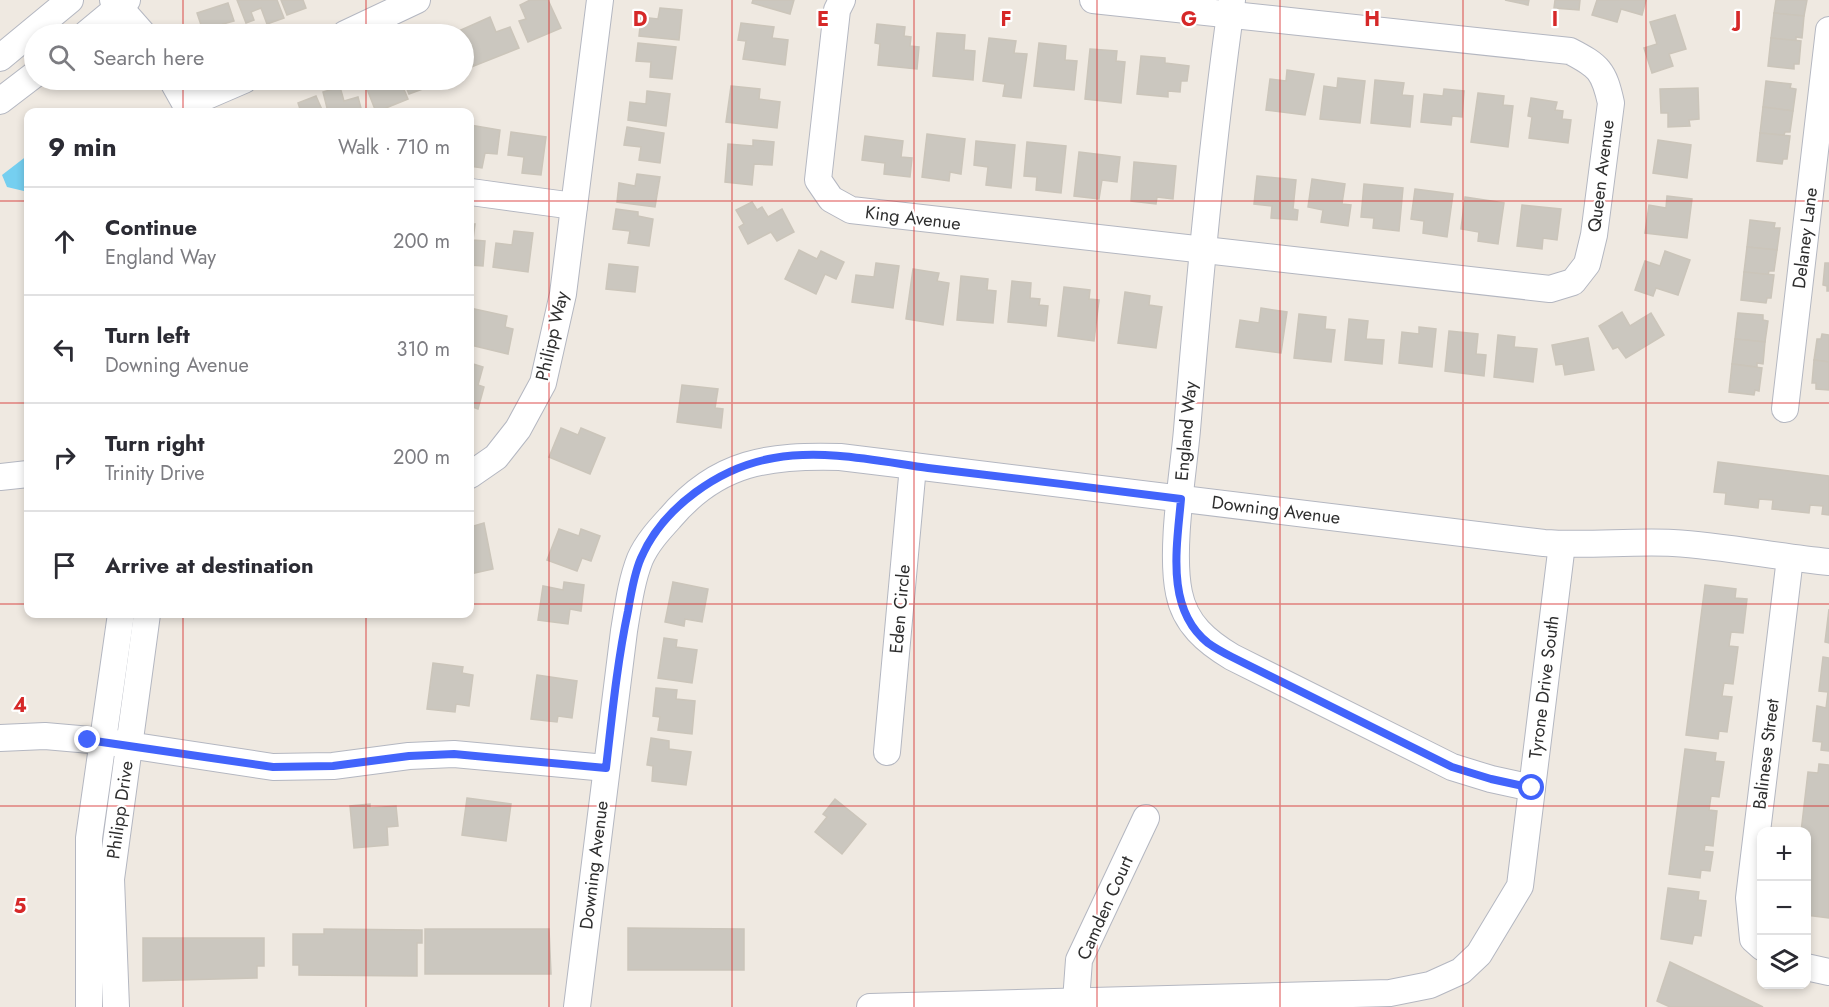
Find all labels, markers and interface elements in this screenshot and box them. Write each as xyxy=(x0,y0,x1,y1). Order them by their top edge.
text: D xyxy=(633,5,647,34)
text: E xyxy=(817,5,829,34)
text: F xyxy=(1000,5,1012,34)
text: G xyxy=(1181,5,1197,34)
text: H xyxy=(1364,5,1380,34)
text: I xyxy=(1552,5,1558,34)
text: J xyxy=(1731,5,1741,34)
search box xyxy=(24,24,474,90)
icon: search xyxy=(45,41,78,74)
text: Search here xyxy=(93,41,204,73)
street label: Queen Avenue xyxy=(1581,118,1621,234)
text: 9 min xyxy=(48,128,117,166)
text: Walk · 710 m xyxy=(338,133,450,162)
street label: Delaney Lane xyxy=(1786,186,1824,290)
street label: King Avenue xyxy=(864,199,962,237)
text: Continue xyxy=(105,211,197,243)
icon: ahead xyxy=(48,225,81,258)
text: 200 m xyxy=(393,227,450,256)
text: England Way xyxy=(105,243,216,272)
street label: Philipp Way xyxy=(529,289,575,383)
text: Turn left xyxy=(105,319,190,351)
icon: left xyxy=(48,333,81,366)
text: 310 m xyxy=(396,335,450,364)
text: Downing Avenue xyxy=(105,351,249,380)
street label: England Way xyxy=(1169,380,1203,482)
text: Turn right xyxy=(105,427,205,459)
icon: right xyxy=(48,441,81,474)
text: 200 m xyxy=(393,443,450,472)
text: Trinity Drive xyxy=(105,459,205,488)
street label: Downing Avenue xyxy=(1210,489,1342,531)
icon: arrive xyxy=(48,549,81,582)
text: Arrive at destination xyxy=(105,549,314,581)
street label: Eden Circle xyxy=(883,563,917,655)
street label: Tyrone Drive South xyxy=(1522,614,1566,760)
text: 4 xyxy=(13,691,27,720)
street label: Balinese Street xyxy=(1746,697,1786,811)
route end xyxy=(74,726,100,752)
street label: Philipp Drive xyxy=(100,759,140,861)
route start xyxy=(1518,774,1544,800)
street label: Downing Avenue xyxy=(573,799,615,931)
map controls xyxy=(1757,827,1811,989)
button: + xyxy=(1757,827,1811,881)
street label: Camden Court xyxy=(1070,851,1140,964)
button: − xyxy=(1757,881,1811,935)
text: 5 xyxy=(14,892,27,921)
button: layers xyxy=(1757,935,1811,989)

